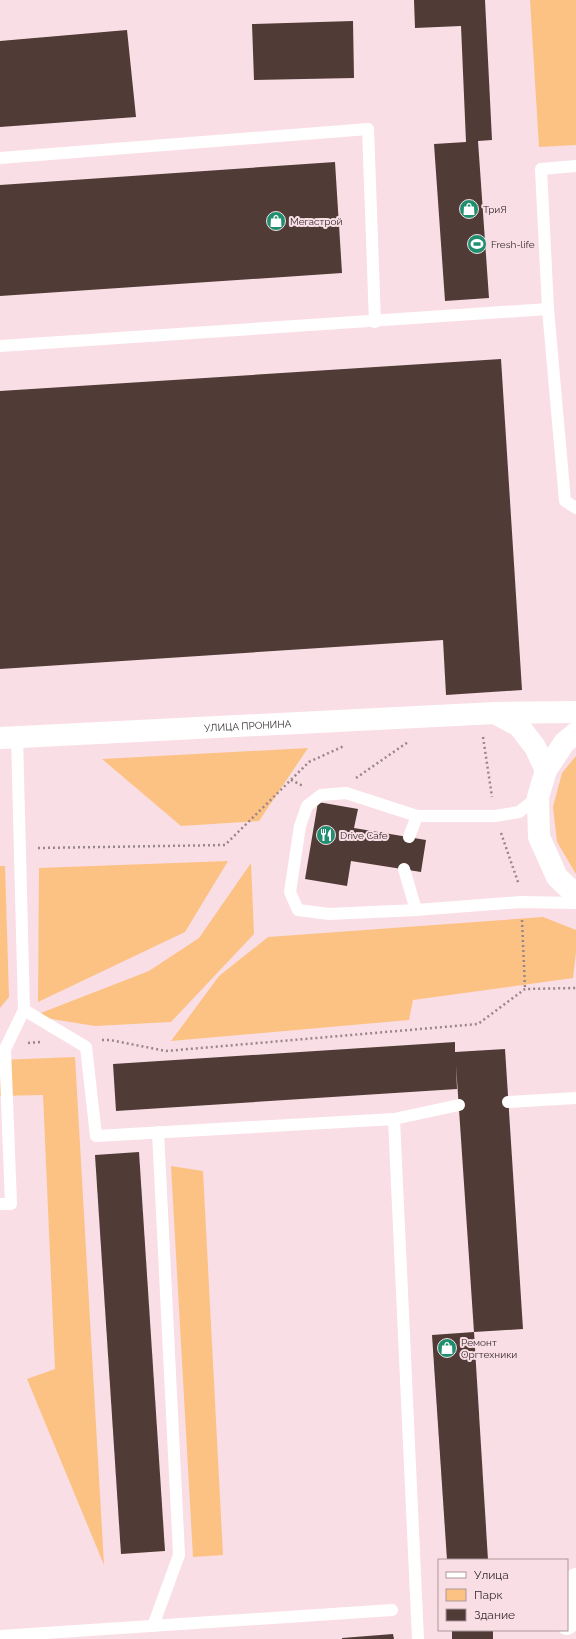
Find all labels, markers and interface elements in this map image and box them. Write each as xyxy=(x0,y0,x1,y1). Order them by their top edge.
shop icon: ТриЯ xyxy=(458,198,480,220)
place label: ТриЯ xyxy=(483,204,507,215)
shop icon: Мегастрой xyxy=(265,210,287,232)
place label: Мегастрой xyxy=(290,216,342,227)
sports icon: Fresh-life xyxy=(466,233,488,255)
place label: Fresh-life xyxy=(491,239,535,250)
street label: УЛИЦА ПРОНИНА xyxy=(204,718,292,734)
restaurant icon: Drive Cafe xyxy=(315,824,337,846)
place label: Drive Cafe xyxy=(340,830,388,841)
shop icon: Ремонт Оргтехники xyxy=(436,1337,458,1359)
place label: Ремонт Оргтехники xyxy=(461,1337,517,1360)
legend xyxy=(438,1559,568,1631)
text: Улица xyxy=(474,1568,509,1582)
text: Парк xyxy=(474,1588,503,1602)
text: Здание xyxy=(474,1608,515,1622)

